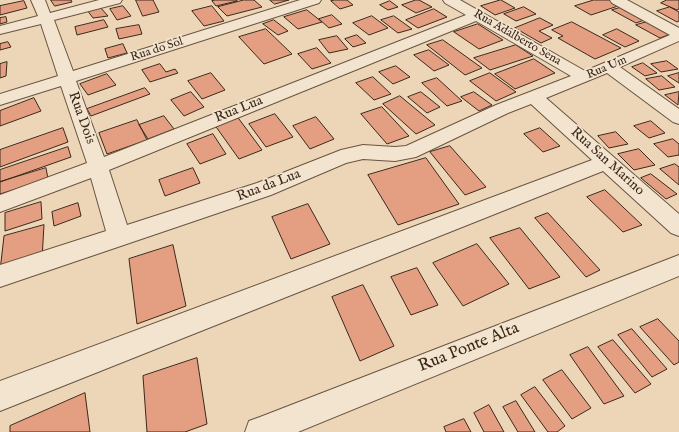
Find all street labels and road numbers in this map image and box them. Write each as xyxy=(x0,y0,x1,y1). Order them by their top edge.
street label: Rua Adalberto Sena xyxy=(471,7,563,69)
street label: Rua do Sol xyxy=(129,35,185,65)
street label: Rua Um xyxy=(585,53,629,83)
street label: Rua Dois xyxy=(64,90,98,146)
street label: Rua Lua xyxy=(213,93,265,127)
street label: Rua San Marino xyxy=(567,124,647,200)
street label: Rua da Lua xyxy=(235,166,303,206)
street label: Rua Ponte Alta xyxy=(416,319,522,377)

